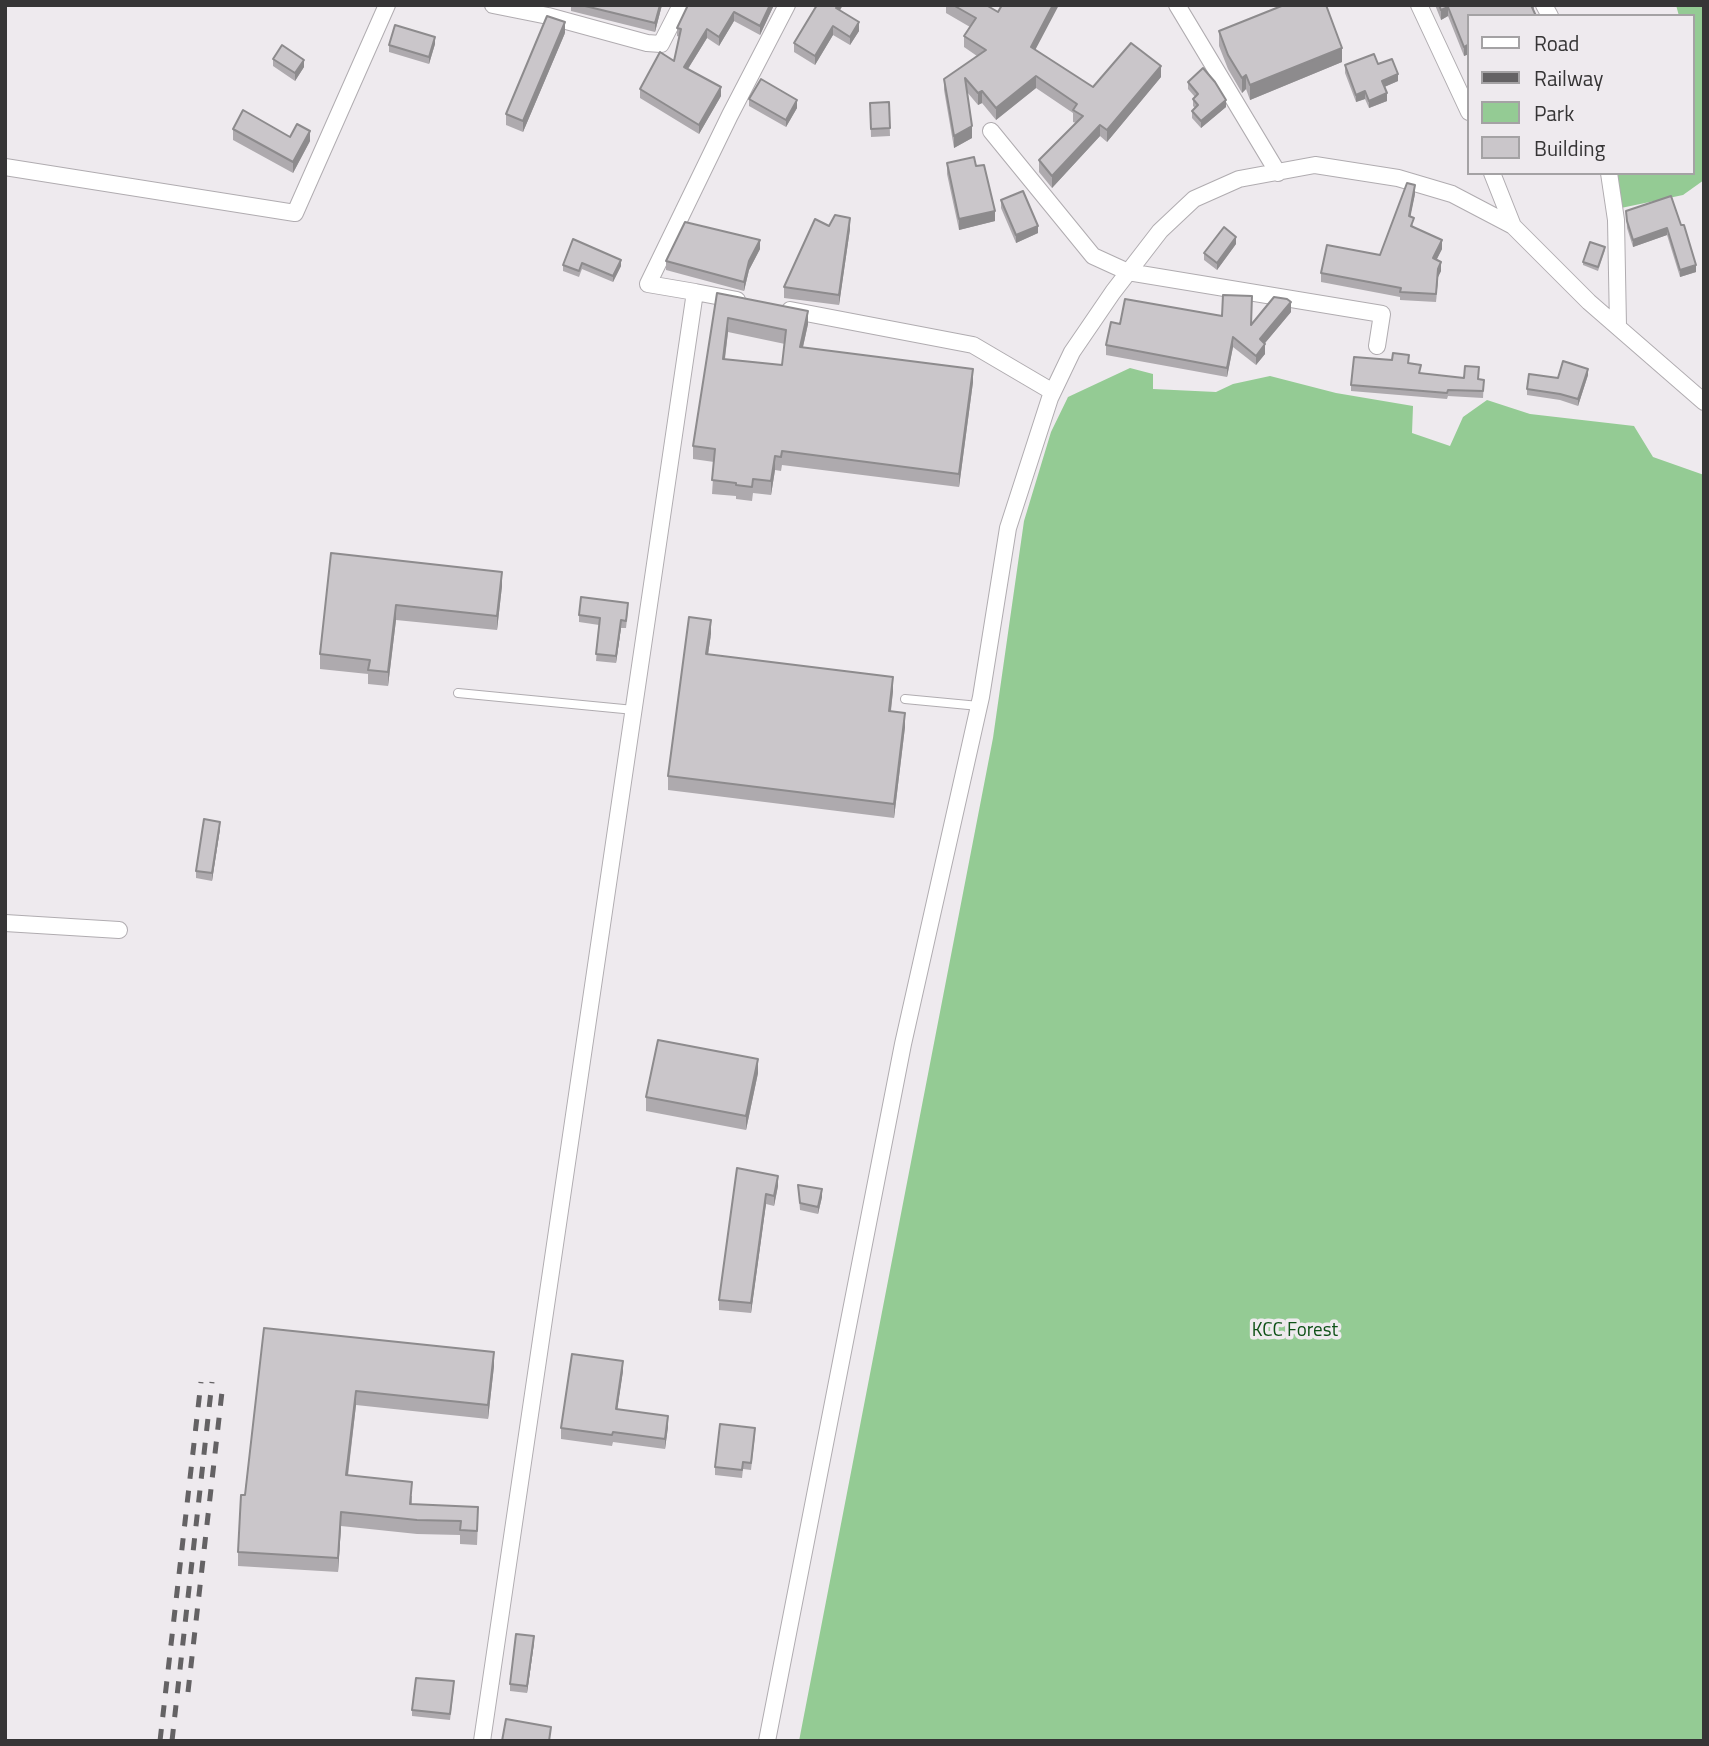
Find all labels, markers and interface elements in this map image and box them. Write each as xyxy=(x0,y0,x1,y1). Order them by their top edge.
legend xyxy=(1468,14,1695,175)
text: Road xyxy=(1534,27,1579,59)
text: Railway xyxy=(1534,62,1603,94)
text: Park xyxy=(1534,97,1574,129)
text: Building xyxy=(1534,132,1605,164)
park label: KCC Forest xyxy=(1252,1320,1338,1342)

